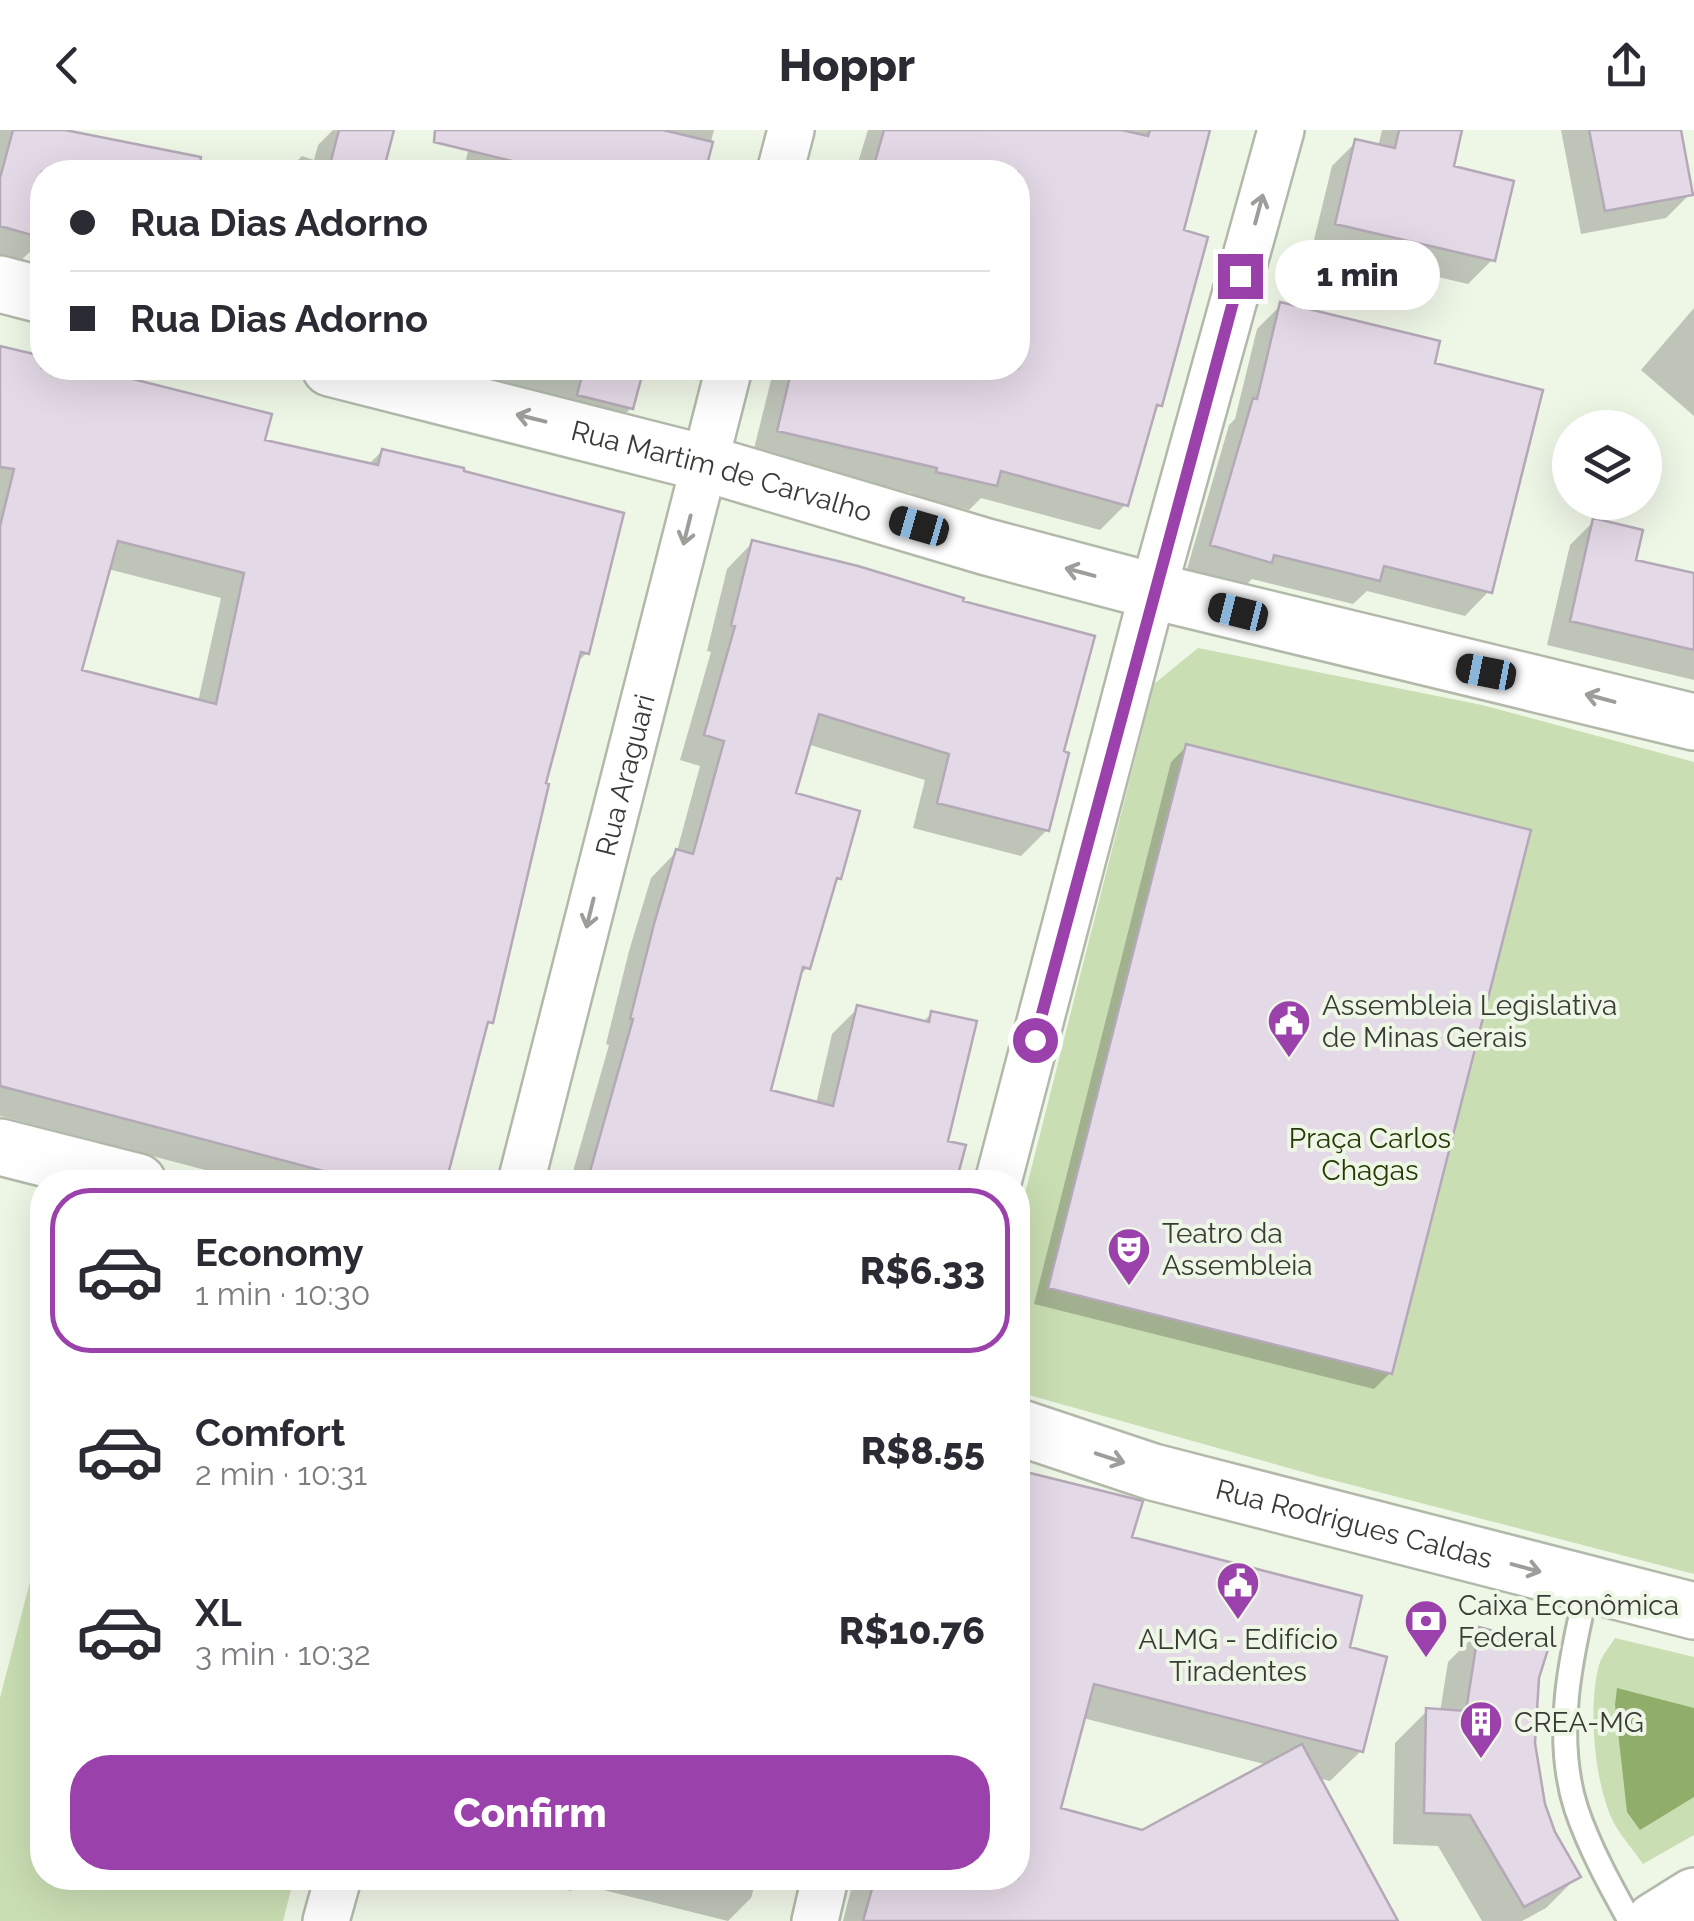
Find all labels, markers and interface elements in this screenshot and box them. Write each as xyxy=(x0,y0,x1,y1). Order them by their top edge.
icon: back xyxy=(40,38,95,93)
icon: share xyxy=(1599,38,1654,93)
text: Hoppr xyxy=(779,39,915,92)
one-way arrow xyxy=(1250,194,1269,226)
text: Rua Dias Adorno xyxy=(130,200,428,245)
callout: 1 min xyxy=(1275,241,1440,311)
route end xyxy=(1218,254,1263,299)
text: 1 min xyxy=(1316,256,1399,293)
text: Rua Dias Adorno xyxy=(130,296,428,341)
one-way arrow xyxy=(516,408,547,427)
map controls xyxy=(1552,410,1662,520)
button: layers xyxy=(1552,410,1662,520)
street label: Rua Martim de Carvalho xyxy=(568,413,876,528)
car xyxy=(886,503,952,549)
one-way arrow xyxy=(677,514,696,545)
one-way arrow xyxy=(1065,561,1096,580)
car xyxy=(1205,590,1271,634)
car xyxy=(1454,652,1518,692)
one-way arrow xyxy=(1585,687,1616,706)
street label: Rua Araguari xyxy=(589,691,661,859)
one-way arrow xyxy=(580,896,598,928)
place label: Assembleia Legislativa de Minas Gerais xyxy=(1322,989,1617,1054)
public building icon: Assembleia Legislativa de Minas Gerais xyxy=(1266,998,1312,1059)
route start xyxy=(1013,1018,1058,1063)
park label: Praça Carlos Chagas xyxy=(1289,1122,1451,1187)
place label: Teatro da Assembleia xyxy=(1162,1217,1313,1282)
icon: car xyxy=(75,1226,165,1316)
theatre icon: Teatro da Assembleia xyxy=(1106,1226,1152,1287)
text: Economy xyxy=(195,1230,364,1275)
text: R$6.33 xyxy=(860,1248,985,1293)
text: 1 min · 10:30 xyxy=(195,1275,370,1312)
icon: car xyxy=(75,1406,165,1496)
text: Comfort xyxy=(195,1410,345,1455)
text: R$8.55 xyxy=(861,1428,985,1473)
one-way arrow xyxy=(1094,1450,1126,1468)
text: 2 min · 10:31 xyxy=(195,1455,367,1492)
street label: Rua Rodrigues Caldas xyxy=(1212,1472,1496,1575)
one-way arrow xyxy=(1510,1559,1541,1578)
public building icon: ALMG - Edifício Tiradentes xyxy=(1215,1560,1261,1621)
icon: car xyxy=(75,1586,165,1676)
place label: Caixa Econômica Federal xyxy=(1458,1589,1679,1654)
text: XL xyxy=(195,1590,242,1635)
bank icon: Caixa Econômica Federal xyxy=(1403,1598,1449,1659)
text: R$10.76 xyxy=(839,1608,985,1653)
place label: ALMG - Edifício Tiradentes xyxy=(1138,1623,1338,1688)
text: 3 min · 10:32 xyxy=(195,1635,371,1672)
building icon: CREA-MG xyxy=(1458,1699,1504,1760)
place label: CREA-MG xyxy=(1514,1706,1644,1739)
button: Confirm xyxy=(70,1755,990,1870)

